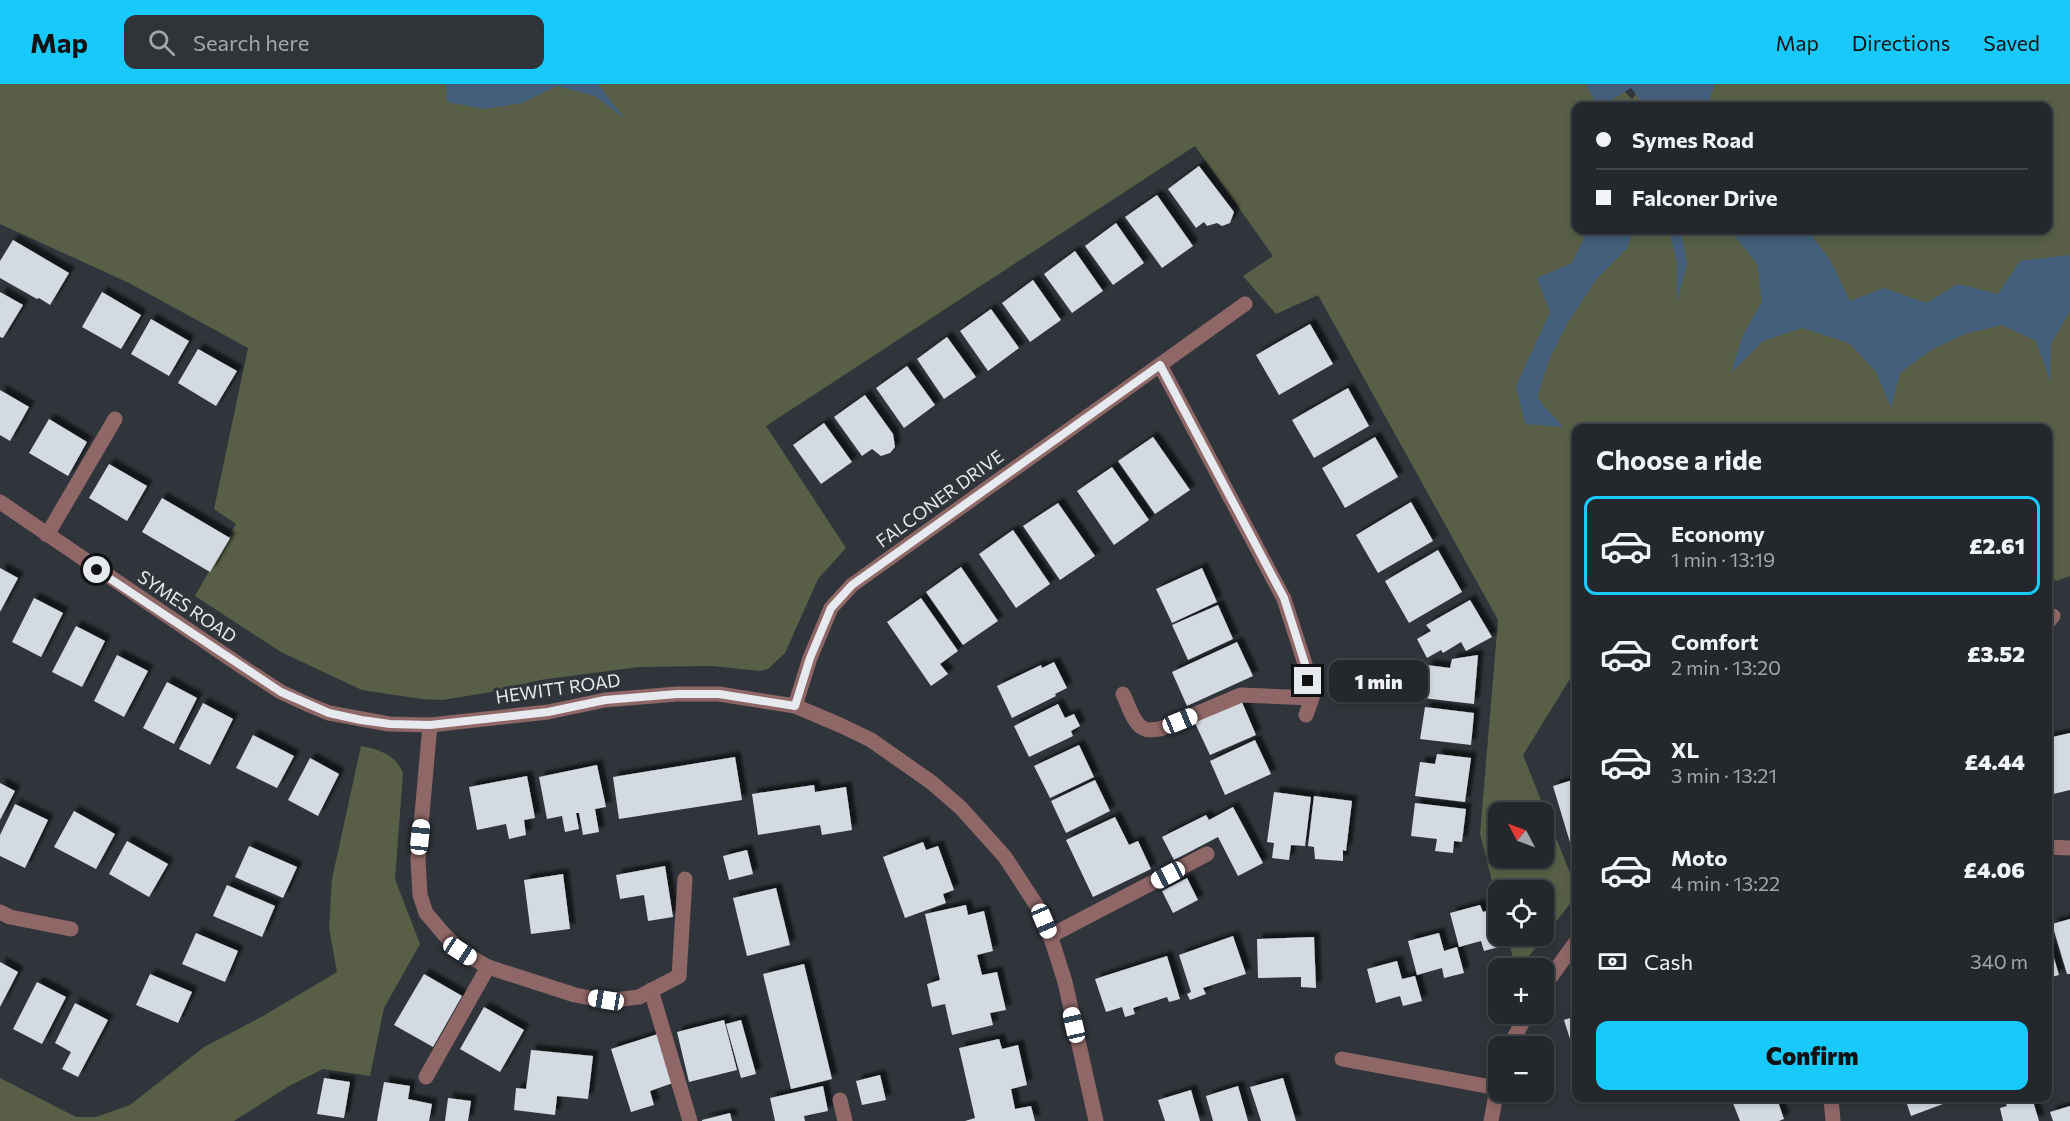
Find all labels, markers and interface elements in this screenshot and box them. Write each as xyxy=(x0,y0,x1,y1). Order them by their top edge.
search box xyxy=(124,15,544,69)
text: Map xyxy=(30,25,88,59)
icon: search xyxy=(145,26,178,59)
text: Search here xyxy=(193,29,309,56)
text: Map xyxy=(1776,30,1819,55)
text: Directions xyxy=(1852,30,1950,55)
text: Saved xyxy=(1983,30,2040,55)
text: Symes Road xyxy=(1632,126,1754,153)
text: Falconer Drive xyxy=(1632,184,1778,211)
text: Choose a ride xyxy=(1596,443,1762,476)
street label: FALCONER DRIVE xyxy=(871,445,1007,552)
icon: car xyxy=(1599,519,1653,573)
text: Economy xyxy=(1671,520,1765,547)
text: £2.61 xyxy=(1969,532,2025,559)
text: 1 min · 13:19 xyxy=(1671,547,1775,571)
route start xyxy=(83,556,110,583)
street label: SYMES ROAD xyxy=(134,565,241,647)
icon: car xyxy=(1599,627,1653,681)
text: Comfort xyxy=(1671,628,1759,655)
text: £3.52 xyxy=(1967,640,2025,667)
text: 2 min · 13:20 xyxy=(1671,655,1781,679)
callout: 1 min xyxy=(1329,660,1428,702)
route end xyxy=(1294,667,1321,694)
street label: HEWITT ROAD xyxy=(494,668,622,708)
text: 1 min xyxy=(1354,669,1403,693)
car xyxy=(1160,706,1200,736)
icon: car xyxy=(1599,735,1653,789)
text: XL xyxy=(1671,736,1699,763)
text: £4.44 xyxy=(1964,748,2025,775)
text: 3 min · 13:21 xyxy=(1671,763,1777,787)
north arrow xyxy=(1488,802,1554,868)
map controls xyxy=(1488,802,1554,1102)
car xyxy=(409,818,431,856)
icon: car xyxy=(1599,843,1653,897)
text: Moto xyxy=(1671,844,1727,871)
text: £4.06 xyxy=(1963,856,2025,883)
car xyxy=(1148,859,1188,891)
text: 4 min · 13:22 xyxy=(1671,871,1780,895)
button: locate xyxy=(1488,880,1554,946)
car xyxy=(1029,901,1059,941)
car xyxy=(440,934,480,968)
icon: cash xyxy=(1596,945,1629,978)
text: Cash xyxy=(1644,948,1693,975)
text: 340 m xyxy=(1970,949,2028,973)
button: + xyxy=(1488,958,1554,1024)
car xyxy=(587,988,625,1012)
car xyxy=(1061,1005,1087,1045)
button: Confirm xyxy=(1596,1021,2028,1090)
button: − xyxy=(1488,1036,1554,1102)

